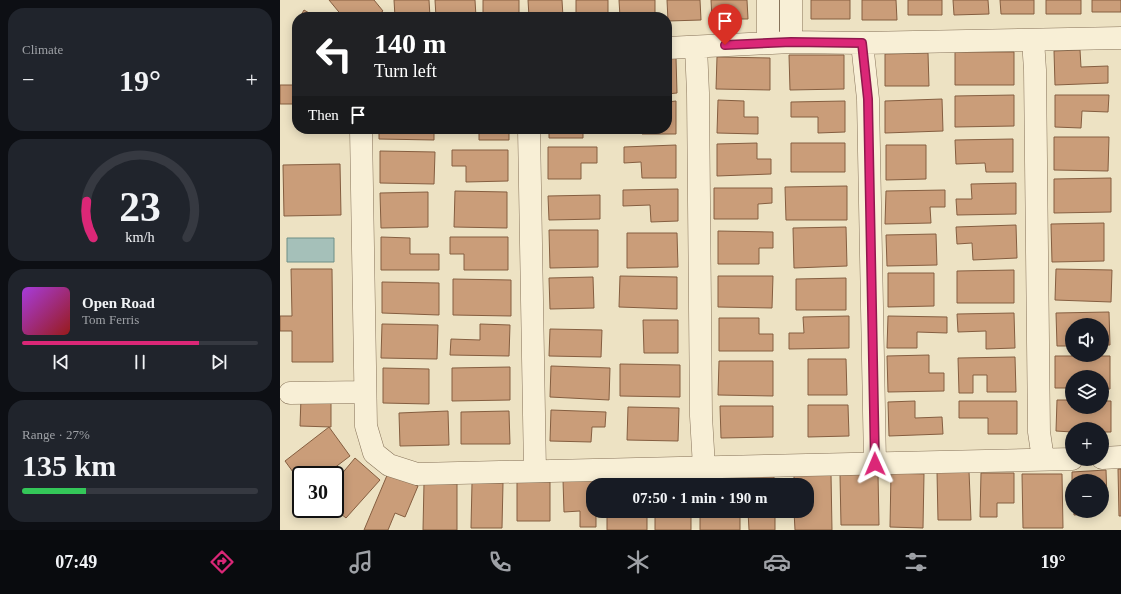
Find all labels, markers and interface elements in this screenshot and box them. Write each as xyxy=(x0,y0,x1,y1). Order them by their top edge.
pin xyxy=(708,4,742,45)
icon: arrive xyxy=(714,10,736,32)
icon: left xyxy=(308,28,360,80)
text: 140 m xyxy=(374,28,446,59)
text: Climate xyxy=(22,42,63,57)
text: Turn left xyxy=(374,61,437,81)
text: 19° xyxy=(119,64,161,97)
text: − xyxy=(22,67,34,92)
text: + xyxy=(246,67,258,92)
icon: arrive xyxy=(347,104,369,126)
text: Then xyxy=(308,107,339,123)
text: 23 xyxy=(119,184,161,230)
text: km/h xyxy=(125,228,155,244)
text: Open Road xyxy=(82,295,155,311)
text: Tom Ferris xyxy=(82,312,139,327)
map controls xyxy=(1065,318,1109,518)
button: sound xyxy=(1065,318,1109,362)
icon: previous xyxy=(50,351,72,373)
icon: pause xyxy=(129,351,151,373)
icon: next xyxy=(208,351,230,373)
button: layers xyxy=(1065,370,1109,414)
button: + xyxy=(1065,422,1109,466)
text: Range · 27% xyxy=(22,427,90,442)
position arrow xyxy=(854,443,896,485)
text: 135 km xyxy=(22,449,116,482)
speed limit sign: 30 xyxy=(292,466,344,518)
button: − xyxy=(1065,474,1109,518)
text: 07:50 · 1 min · 190 m xyxy=(633,490,768,506)
icon: directions xyxy=(208,548,236,576)
icon: music xyxy=(347,548,375,576)
icon: phone xyxy=(486,548,514,576)
icon: climate xyxy=(624,548,652,576)
icon: car xyxy=(763,548,791,576)
icon: filters xyxy=(902,548,930,576)
text: 07:49 xyxy=(55,552,97,572)
text: 19° xyxy=(1040,552,1066,572)

